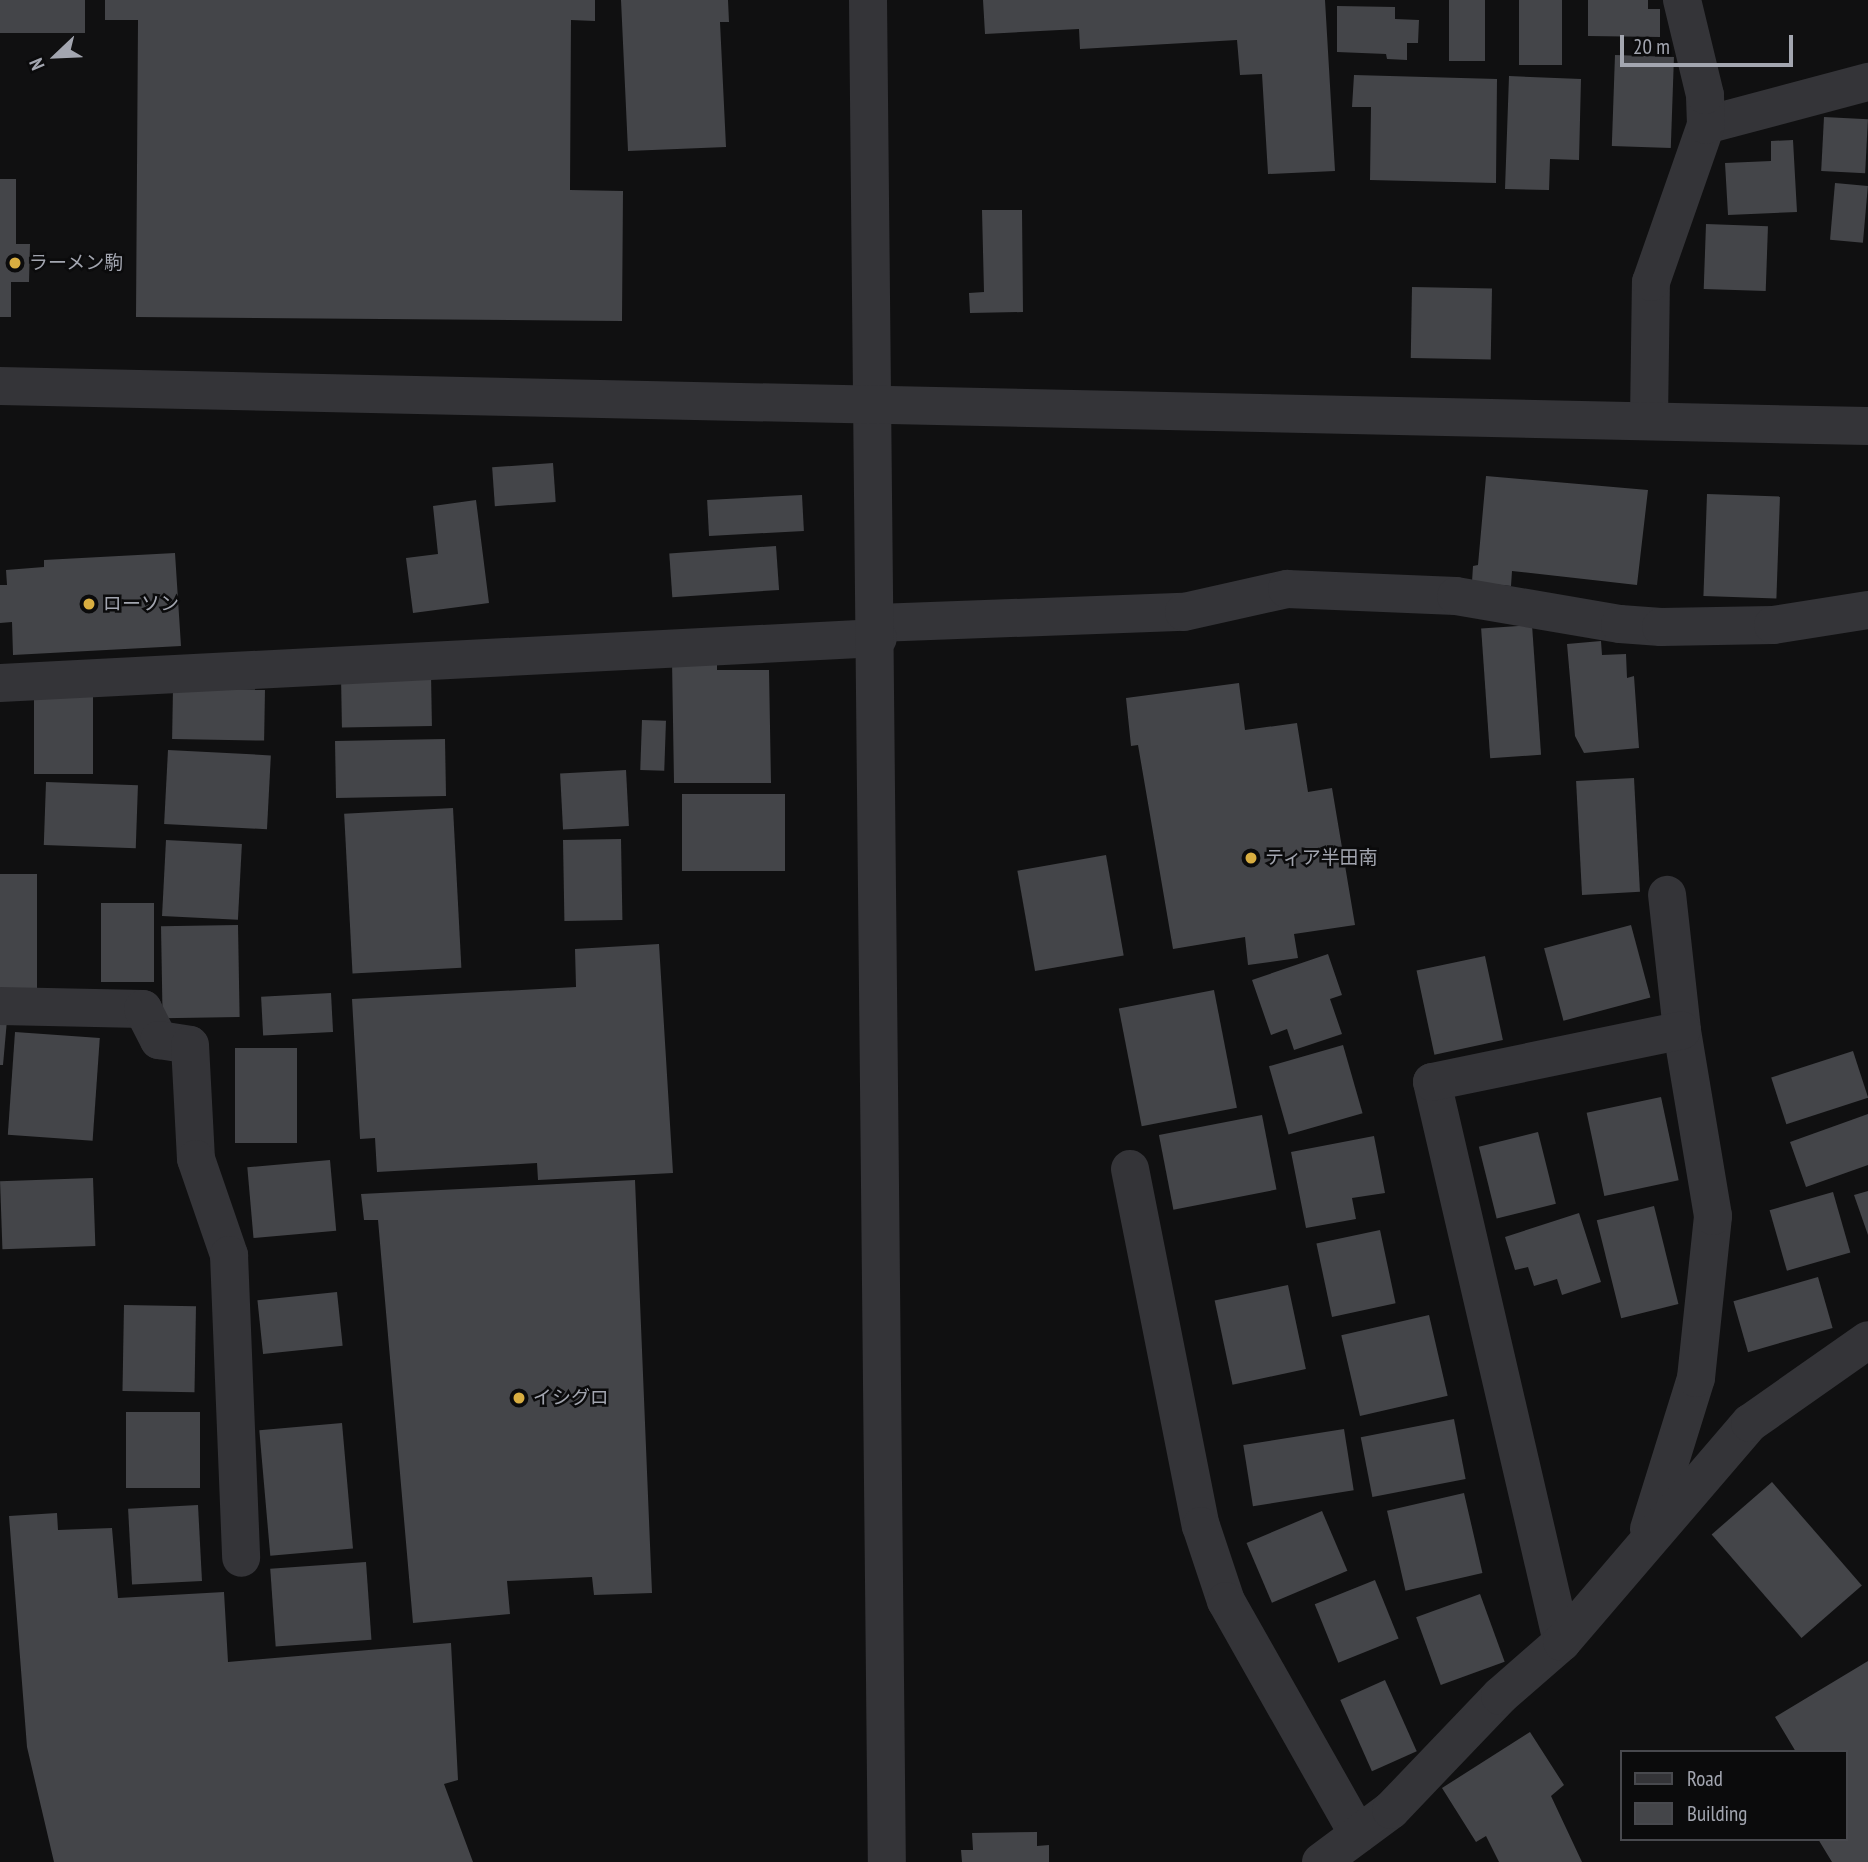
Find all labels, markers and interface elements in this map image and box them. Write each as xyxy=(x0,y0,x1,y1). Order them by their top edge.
north arrow xyxy=(21,21,91,91)
scale bar xyxy=(1623,21,1796,65)
text: 20 m xyxy=(1633,33,1670,60)
text: N xyxy=(24,55,50,74)
place label: ラーメン駒 xyxy=(29,252,124,274)
marker: ラーメン駒 xyxy=(7,255,23,271)
place label: ローソン xyxy=(103,593,179,615)
marker: ローソン xyxy=(81,596,97,612)
place label: ティア半田南 xyxy=(1265,847,1379,869)
marker: ティア半田南 xyxy=(1243,850,1259,866)
place label: イシグロ xyxy=(533,1387,609,1409)
marker: イシグロ xyxy=(511,1390,527,1406)
legend xyxy=(1619,1750,1847,1841)
text: Road xyxy=(1687,1765,1723,1792)
text: Building xyxy=(1687,1800,1747,1827)

